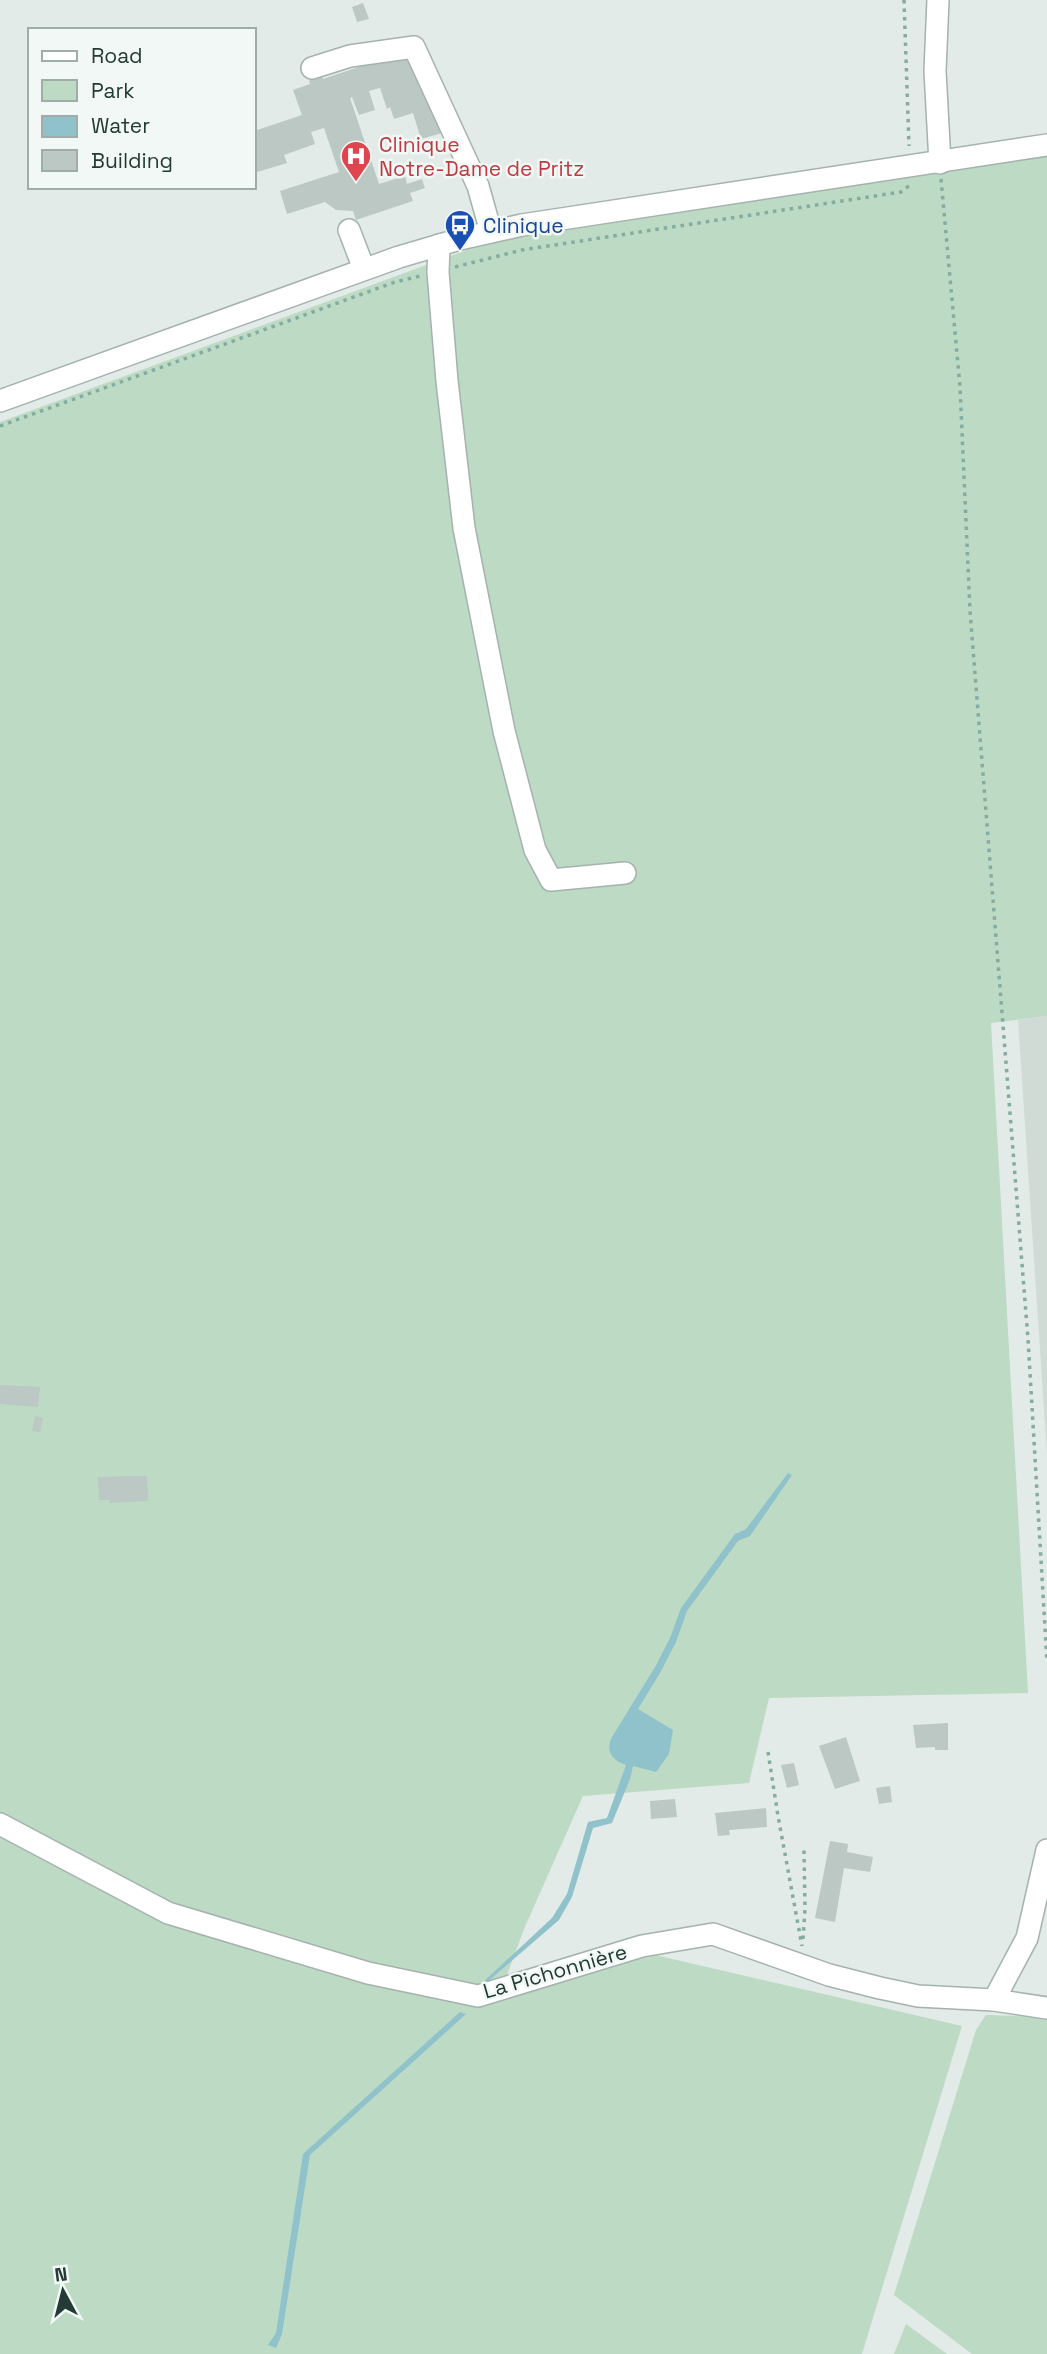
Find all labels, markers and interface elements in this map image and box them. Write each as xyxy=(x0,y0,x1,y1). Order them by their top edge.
legend xyxy=(28,28,256,189)
text: Road xyxy=(91,42,143,69)
text: Park xyxy=(91,77,135,104)
text: Water xyxy=(91,112,150,139)
place label: Clinique Notre-Dame de Pritz xyxy=(379,131,584,182)
hospital icon: Clinique Notre-Dame de Pritz xyxy=(339,139,373,183)
text: Building xyxy=(91,147,173,174)
bus stop icon: Clinique xyxy=(443,208,477,252)
place label: Clinique xyxy=(483,212,564,239)
street label: La Pichonnière xyxy=(480,1938,630,2004)
north arrow xyxy=(28,2256,98,2326)
text: N xyxy=(53,2261,69,2288)

